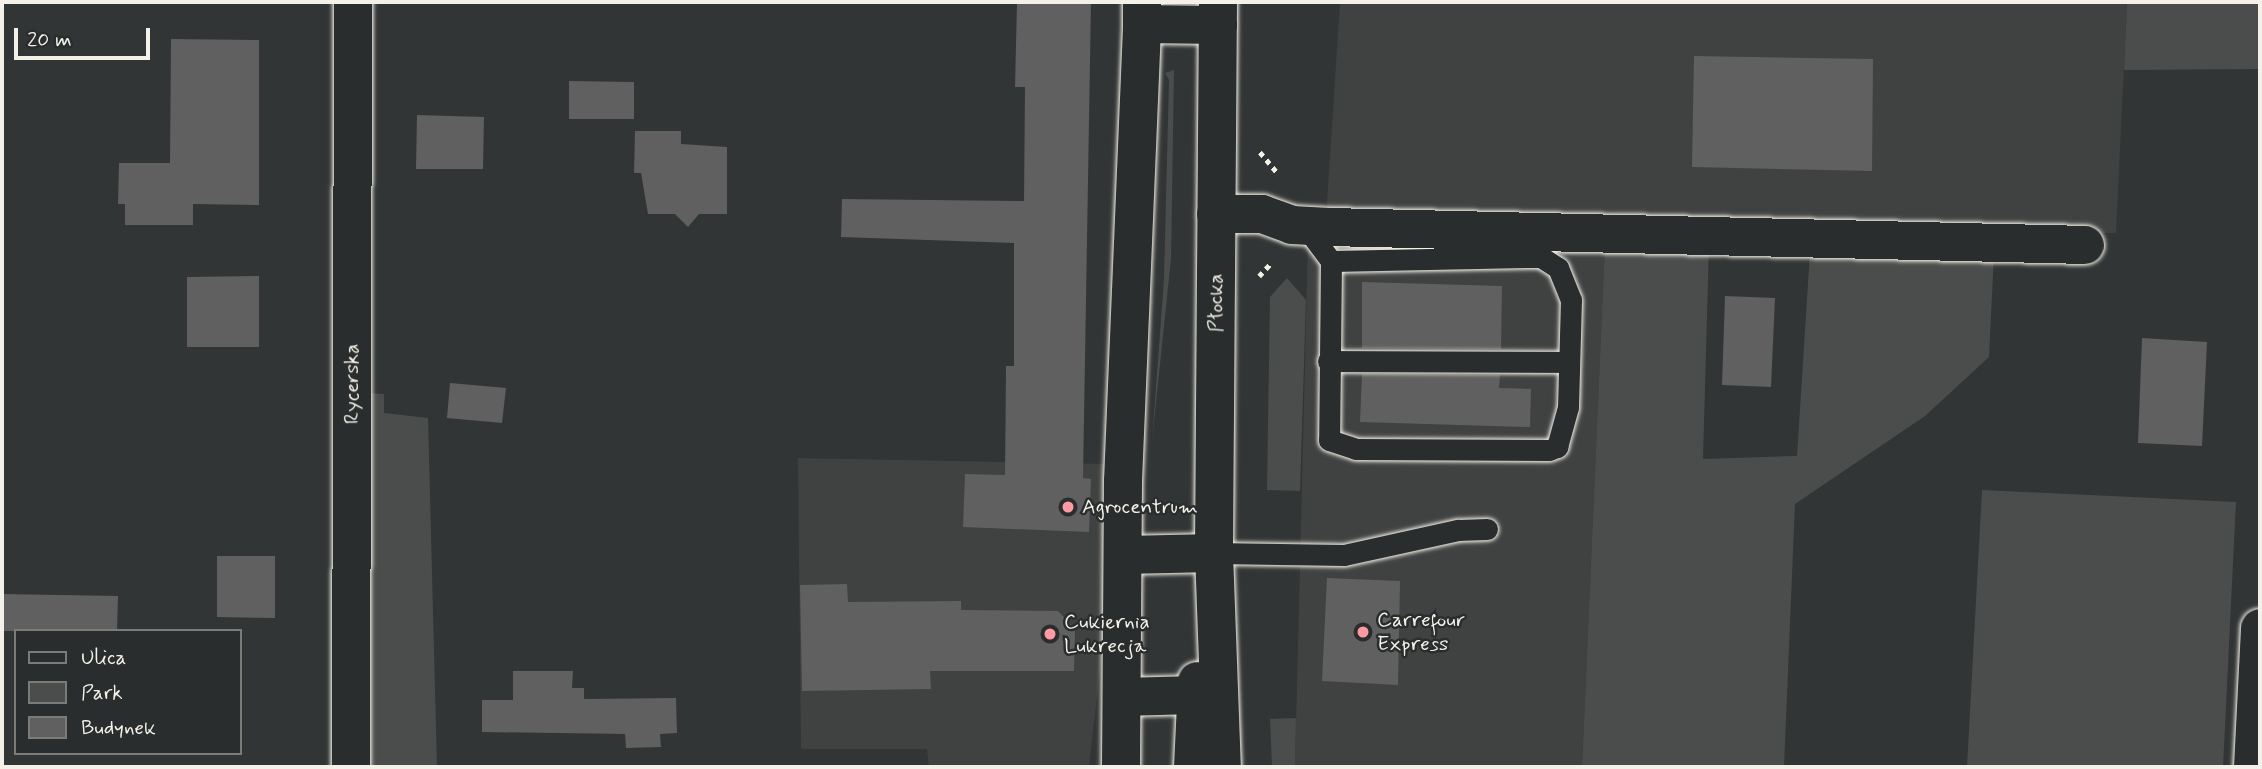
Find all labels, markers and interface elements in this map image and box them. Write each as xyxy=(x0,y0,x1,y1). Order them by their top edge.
scale bar xyxy=(18,14,154,58)
text: 20 m xyxy=(27,26,72,54)
street label: Płocka xyxy=(1203,274,1229,332)
street label: Rycerska xyxy=(339,344,365,424)
place label: Agrocentrum xyxy=(1082,494,1198,520)
marker: Agrocentrum xyxy=(1060,499,1076,515)
place label: Carrefour Express xyxy=(1377,607,1465,657)
place label: Cukiernia Lukrecja xyxy=(1064,609,1150,659)
marker: Carrefour Express xyxy=(1355,624,1371,640)
marker: Cukiernia Lukrecja xyxy=(1042,626,1058,642)
legend xyxy=(14,629,242,755)
text: Ulica xyxy=(81,644,126,672)
text: Park xyxy=(81,679,123,707)
text: Budynek xyxy=(81,714,156,742)

